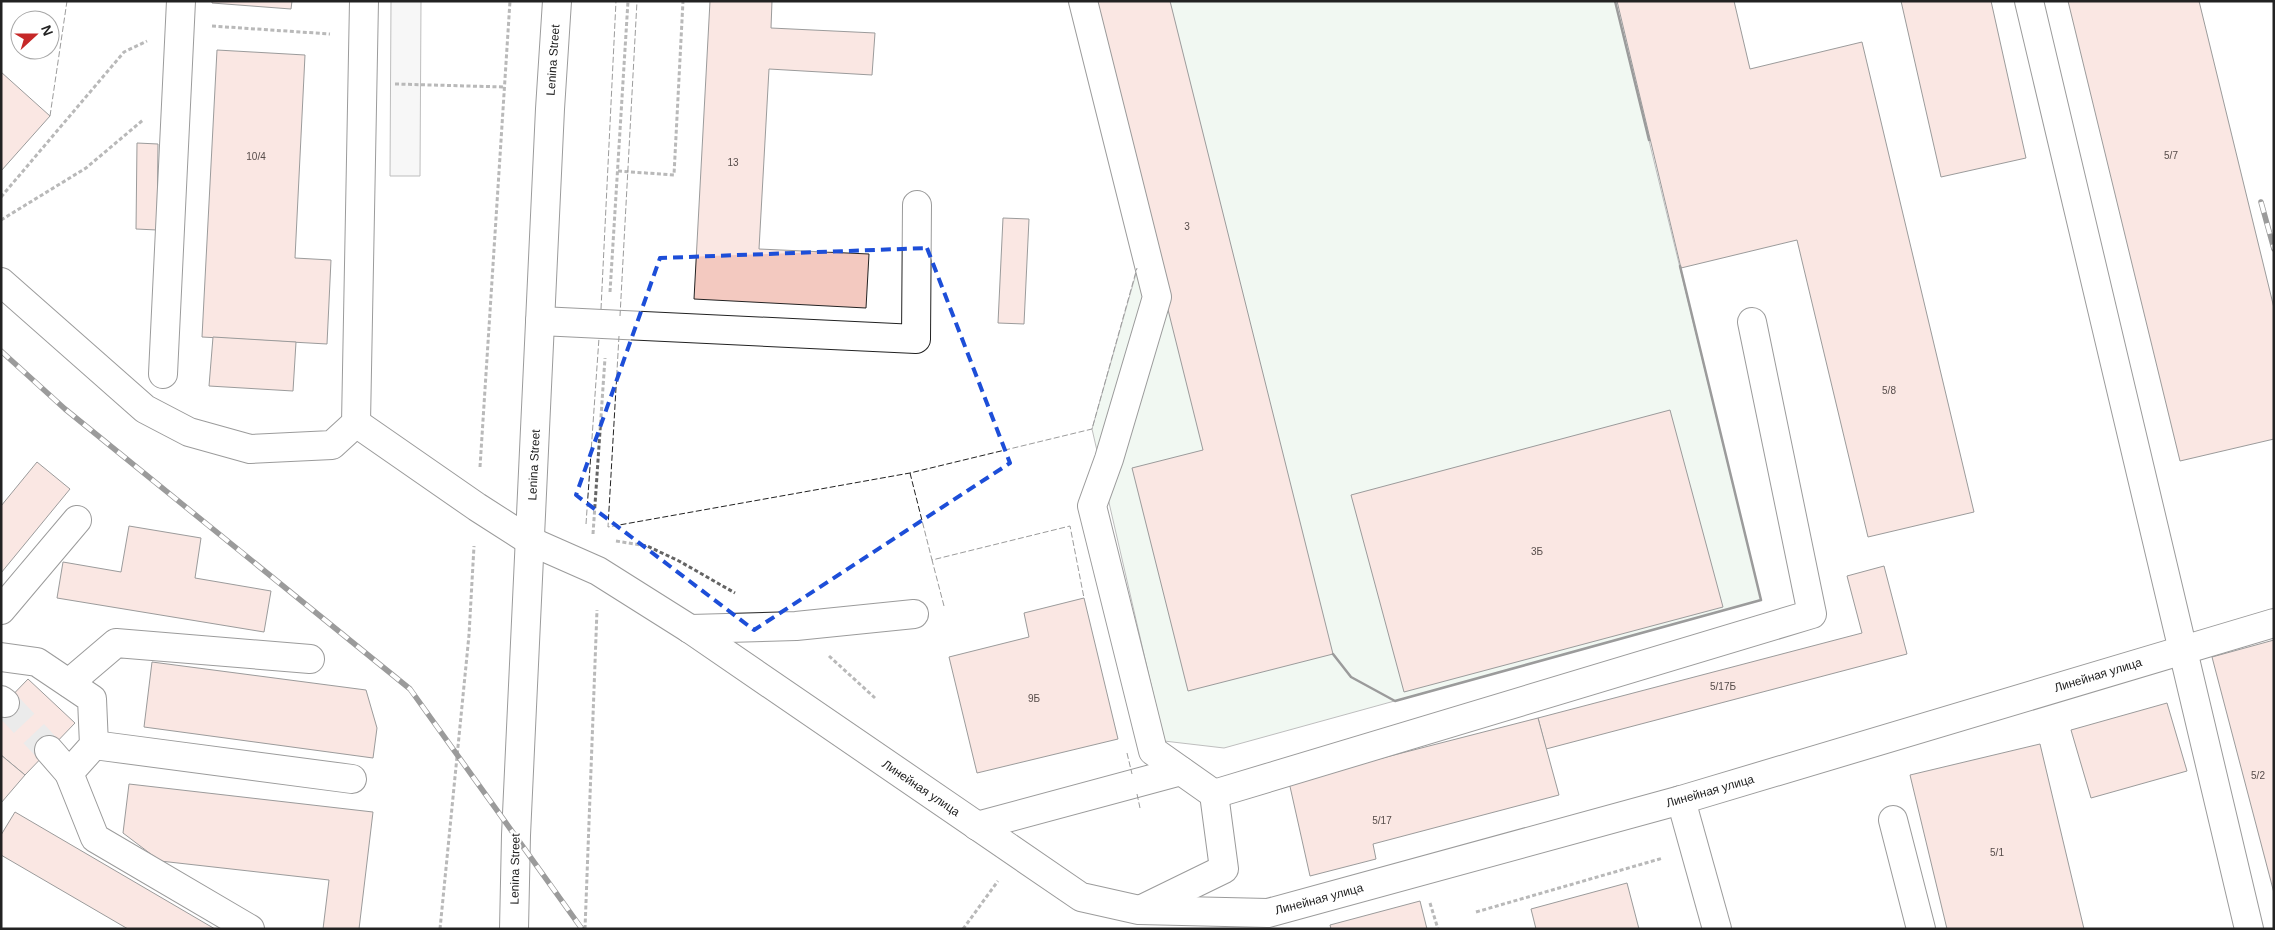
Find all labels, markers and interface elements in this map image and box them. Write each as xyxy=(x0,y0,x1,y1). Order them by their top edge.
north arrow xyxy=(10,10,60,60)
text: N xyxy=(38,23,56,38)
street label: Lenina Street xyxy=(544,23,563,96)
house number: 5/7 xyxy=(2164,150,2178,161)
house number: 10/4 xyxy=(246,151,266,162)
house number: 13 xyxy=(727,157,739,168)
house number: 3 xyxy=(1184,221,1190,232)
house number: 5/8 xyxy=(1882,385,1896,396)
street label: Lenina Street xyxy=(525,428,543,501)
house number: 3Б xyxy=(1531,546,1543,557)
street label: Линейная улица xyxy=(2053,655,2144,695)
house number: 5/17Б xyxy=(1710,681,1736,692)
house number: 9Б xyxy=(1028,693,1040,704)
street label: Линейная улица xyxy=(879,757,963,819)
house number: 5/2 xyxy=(2251,770,2265,781)
street label: Линейная улица xyxy=(1664,772,1756,810)
house number: 5/17 xyxy=(1372,815,1392,826)
street label: Lenina Street xyxy=(507,833,523,905)
house number: 5/1 xyxy=(1990,847,2004,858)
street label: Линейная улица xyxy=(1273,880,1365,917)

